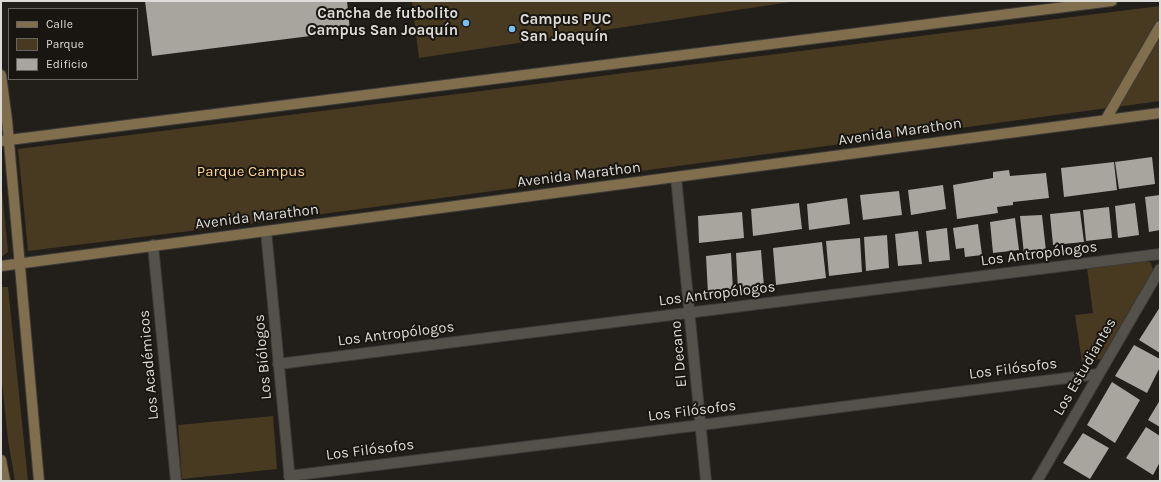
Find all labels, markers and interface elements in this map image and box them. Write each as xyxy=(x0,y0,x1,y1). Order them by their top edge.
place label: Cancha de futbolito Campus San Joaquín xyxy=(307,5,458,40)
legend xyxy=(8,8,138,80)
place label: Campus PUC San Joaquín xyxy=(520,11,611,46)
text: Calle xyxy=(46,17,73,31)
marker: Cancha de futbolito Campus San Joaquín xyxy=(461,18,471,28)
marker: Campus PUC San Joaquín xyxy=(507,24,517,34)
text: Parque xyxy=(46,37,84,51)
text: Edificio xyxy=(46,57,87,71)
street label: Avenida Marathon xyxy=(837,114,963,150)
street label: Avenida Marathon xyxy=(516,158,642,192)
park label: Parque Campus xyxy=(197,163,305,181)
street label: Avenida Marathon xyxy=(194,200,320,234)
street label: Los Antropólogos xyxy=(980,238,1098,270)
street label: Los Antropólogos xyxy=(658,278,776,310)
street label: Los Académicos xyxy=(135,309,163,421)
street label: Los Biólogos xyxy=(250,314,276,400)
street label: Los Estudiantes xyxy=(1050,315,1120,419)
street label: Los Antropólogos xyxy=(337,318,455,350)
street label: El Decano xyxy=(667,320,691,388)
street label: Los Filósofos xyxy=(968,355,1058,383)
street label: Los Filósofos xyxy=(647,397,737,425)
street label: Los Filósofos xyxy=(325,436,415,464)

